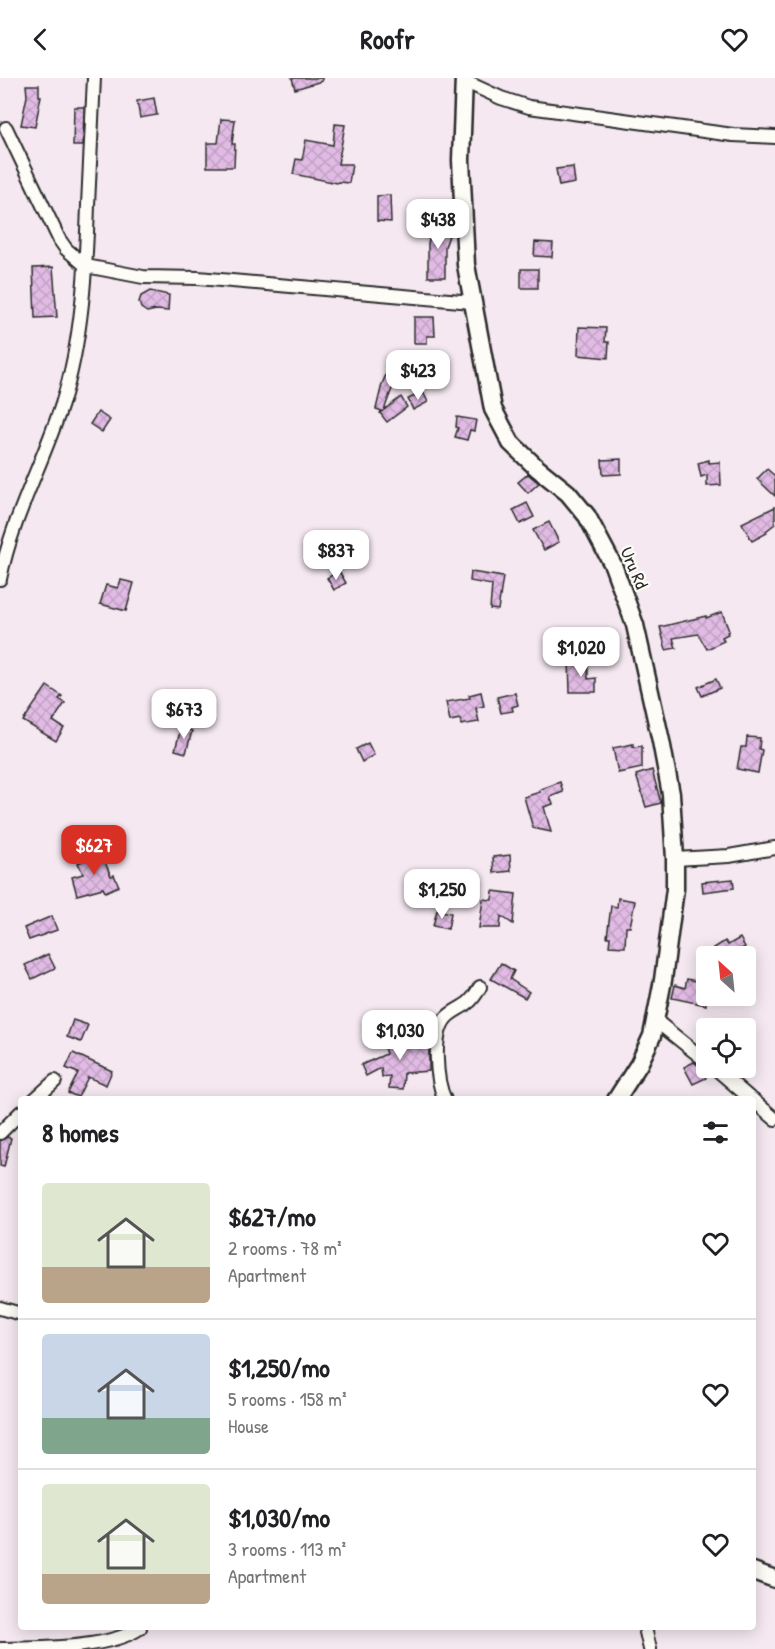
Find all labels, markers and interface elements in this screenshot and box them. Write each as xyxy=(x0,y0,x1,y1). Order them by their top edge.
text: Roofr xyxy=(360,21,415,57)
icon: back xyxy=(24,23,57,56)
icon: heart xyxy=(718,23,751,56)
pin: $438 xyxy=(402,199,474,250)
text: $438 xyxy=(420,205,456,232)
pin: $423 xyxy=(382,350,454,401)
text: $423 xyxy=(400,356,436,383)
pin: $837 xyxy=(300,530,372,581)
text: $837 xyxy=(317,536,355,563)
street label: Uru Rd xyxy=(614,543,654,593)
pin: $1,020 xyxy=(532,627,630,678)
text: $1,020 xyxy=(557,633,605,660)
pin: $673 xyxy=(148,689,220,740)
text: $673 xyxy=(166,695,202,722)
pin: $627 xyxy=(58,825,130,876)
text: $627 xyxy=(75,831,113,858)
pin: $1,250 xyxy=(393,869,491,920)
text: $1,250 xyxy=(418,875,466,902)
north arrow xyxy=(696,946,756,1006)
map controls xyxy=(696,946,756,1078)
pin: $1,030 xyxy=(351,1010,449,1061)
text: $1,030 xyxy=(376,1016,424,1043)
button: locate xyxy=(696,1018,756,1078)
text: 8 homes xyxy=(42,1115,119,1150)
icon: filters xyxy=(699,1116,732,1149)
text: $627/mo xyxy=(228,1199,316,1234)
icon: home xyxy=(90,1207,162,1279)
icon: heart xyxy=(699,1227,732,1260)
text: 2 rooms · 78 m² xyxy=(228,1234,342,1261)
text: Apartment xyxy=(228,1261,306,1288)
text: $1,250/mo xyxy=(228,1350,330,1385)
icon: home xyxy=(90,1358,162,1430)
icon: heart xyxy=(699,1378,732,1411)
text: 5 rooms · 158 m² xyxy=(228,1385,347,1412)
text: House xyxy=(228,1412,269,1439)
text: $1,030/mo xyxy=(228,1500,330,1535)
icon: home xyxy=(90,1508,162,1580)
icon: heart xyxy=(699,1528,732,1561)
text: 3 rooms · 113 m² xyxy=(228,1535,346,1562)
text: Apartment xyxy=(228,1562,306,1589)

